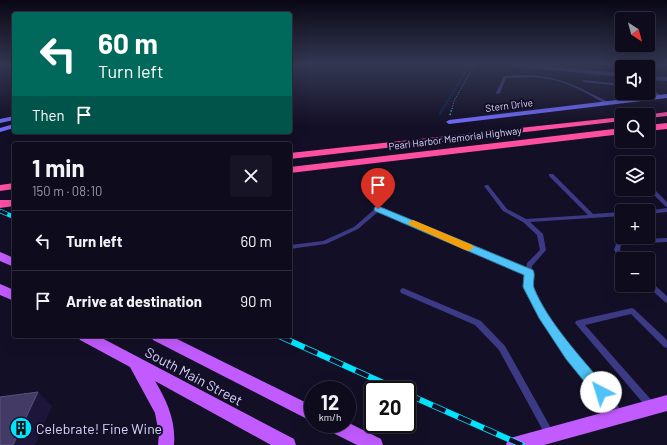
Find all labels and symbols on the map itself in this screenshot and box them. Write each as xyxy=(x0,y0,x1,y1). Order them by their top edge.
north arrow xyxy=(615,12,655,52)
street label: Stern Drive xyxy=(484,96,534,114)
street label: Pearl Harbor Memorial Highway xyxy=(388,124,523,152)
pin xyxy=(361,168,395,209)
street label: South Main Street xyxy=(142,343,246,409)
position arrow xyxy=(580,371,622,413)
speed limit sign: 20 xyxy=(364,381,416,433)
building icon: Celebrate! Fine Wine xyxy=(8,415,34,441)
place label: Celebrate! Fine Wine xyxy=(36,420,162,437)

